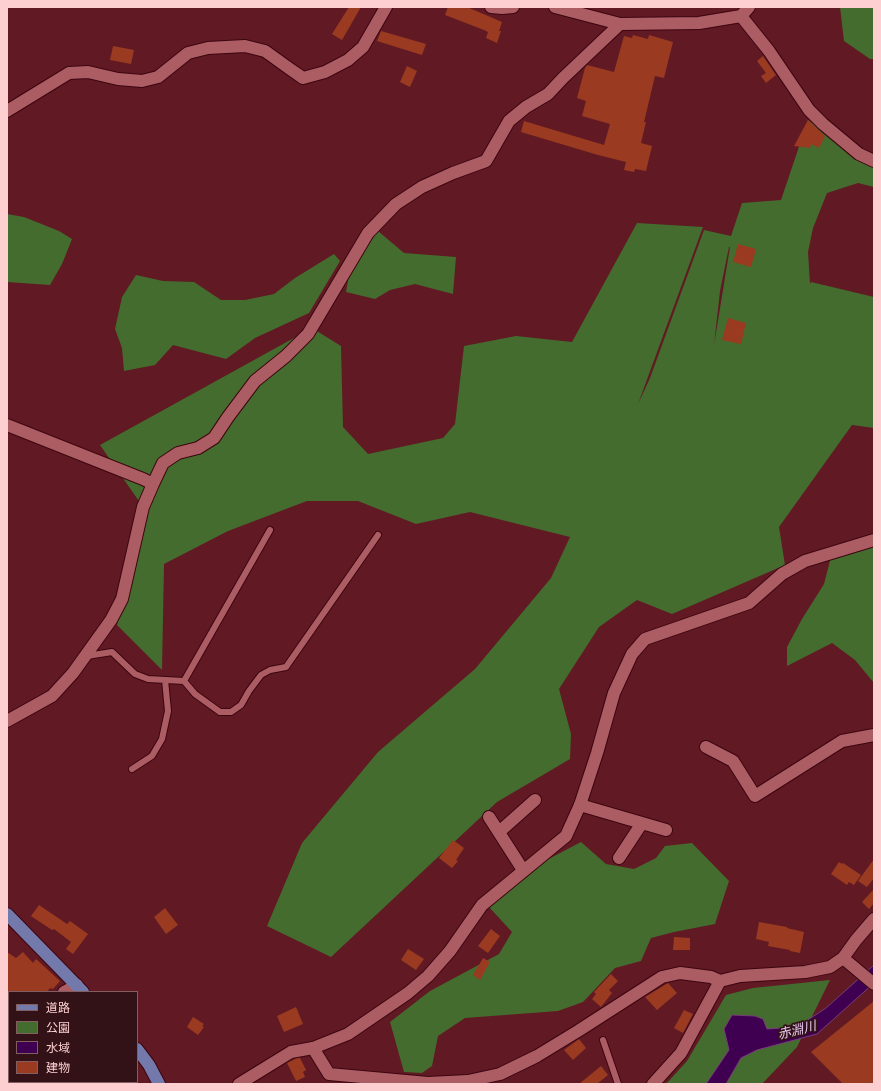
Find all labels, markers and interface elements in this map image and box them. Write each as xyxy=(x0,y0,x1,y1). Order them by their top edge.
legend xyxy=(8,991,138,1083)
text: 道路 xyxy=(46,1001,70,1015)
water label: 赤淵川 xyxy=(776,1019,818,1043)
text: 公園 xyxy=(46,1021,70,1035)
text: 水域 xyxy=(46,1041,70,1055)
text: 建物 xyxy=(46,1061,70,1075)

